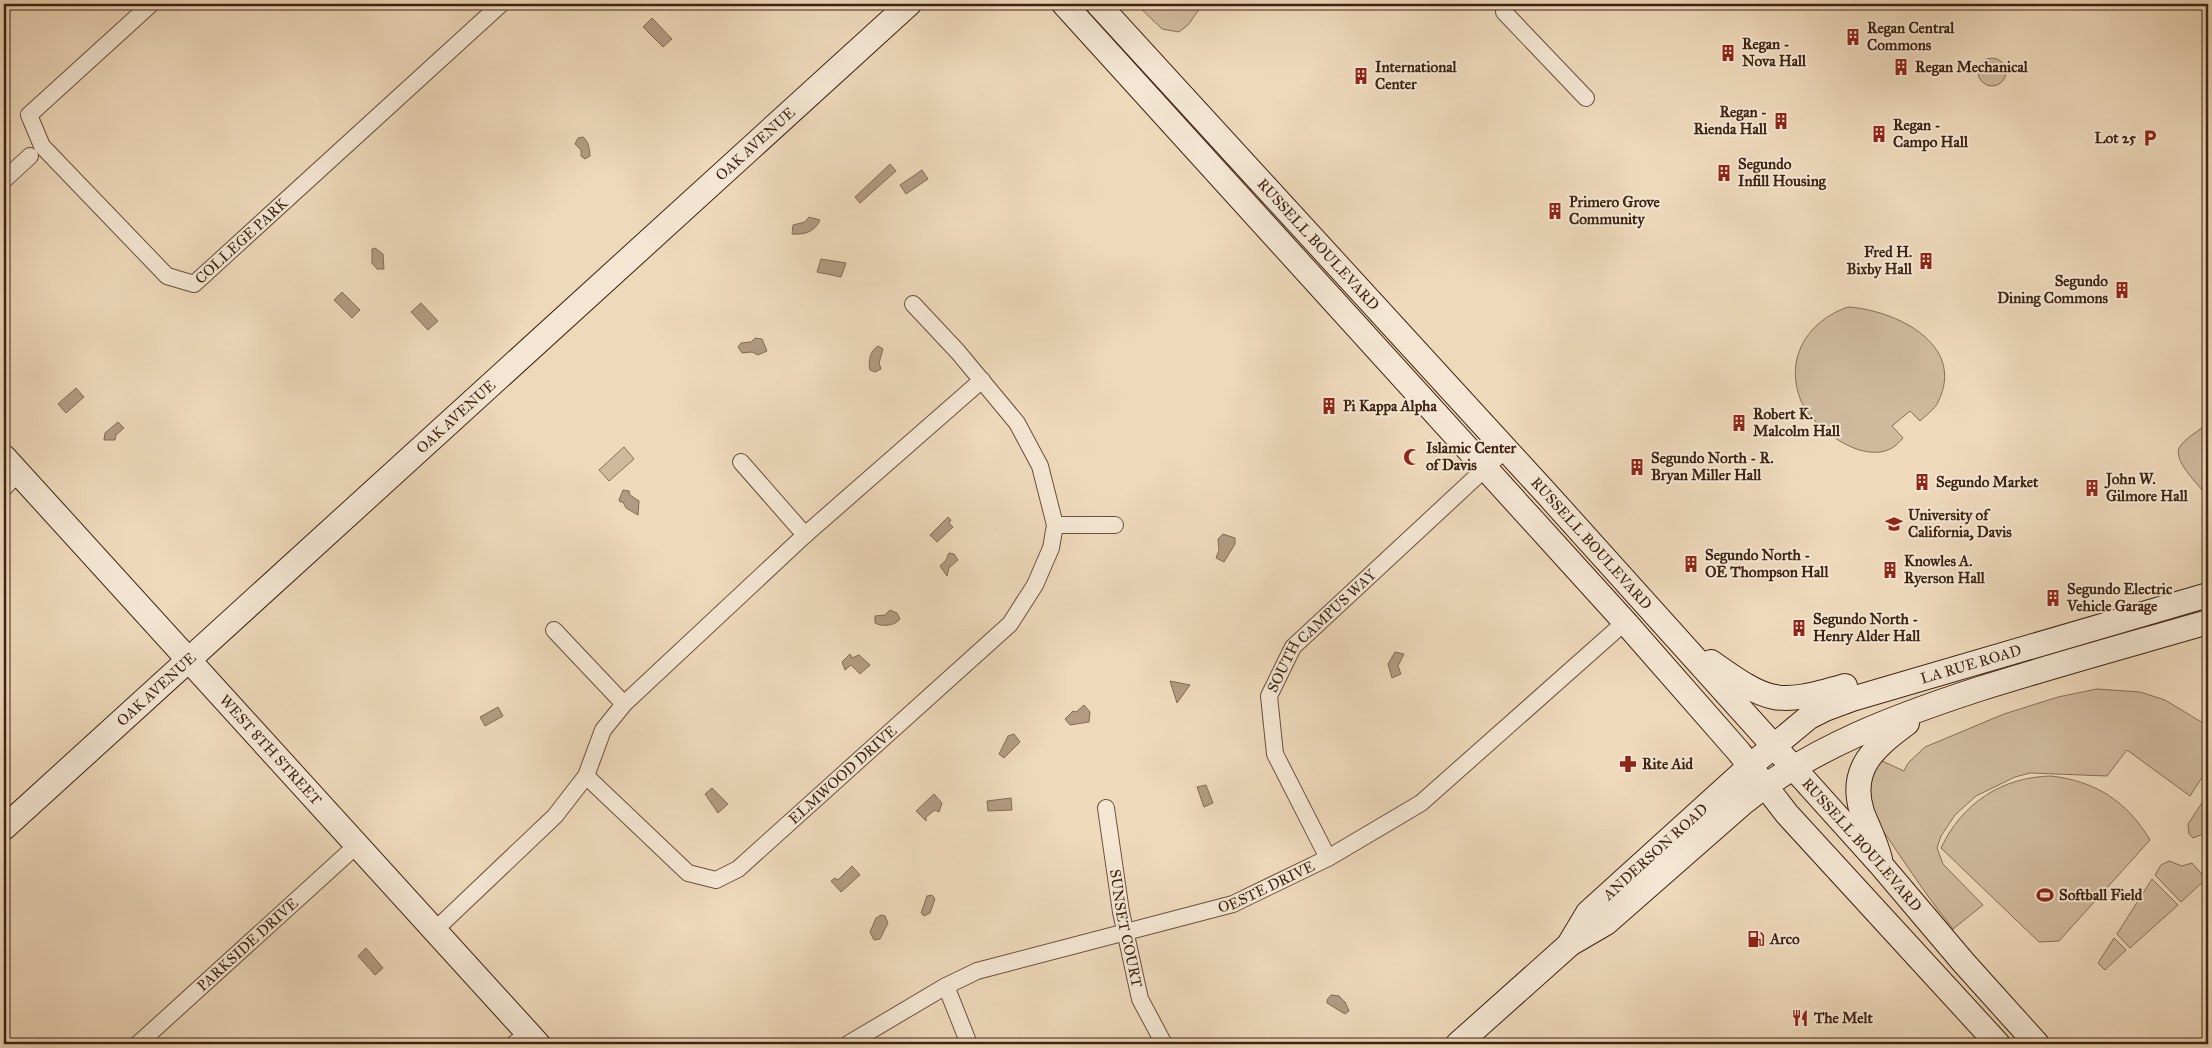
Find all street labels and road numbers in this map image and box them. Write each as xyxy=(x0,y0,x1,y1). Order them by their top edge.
street label: OAK AVENUE xyxy=(712,103,799,185)
street label: RUSSELL BOULEVARD xyxy=(1253,175,1383,314)
street label: COLLEGE PARK xyxy=(191,194,292,288)
street label: OAK AVENUE xyxy=(412,376,499,457)
street label: RUSSELL BOULEVARD xyxy=(1527,474,1656,613)
street label: SOUTH CAMPUS WAY xyxy=(1263,565,1380,695)
street label: LA RUE ROAD xyxy=(1918,641,2024,688)
street label: OAK AVENUE xyxy=(113,649,200,730)
street label: WEST 8TH STREET xyxy=(216,691,325,809)
street label: ELMWOOD DRIVE xyxy=(785,721,900,828)
street label: RUSSELL BOULEVARD xyxy=(1798,774,1926,915)
street label: ANDERSON ROAD xyxy=(1599,800,1712,905)
street label: OESTE DRIVE xyxy=(1216,857,1318,917)
street label: SUNSET COURT xyxy=(1106,868,1146,989)
street label: PARKSIDE DRIVE xyxy=(193,894,302,995)

